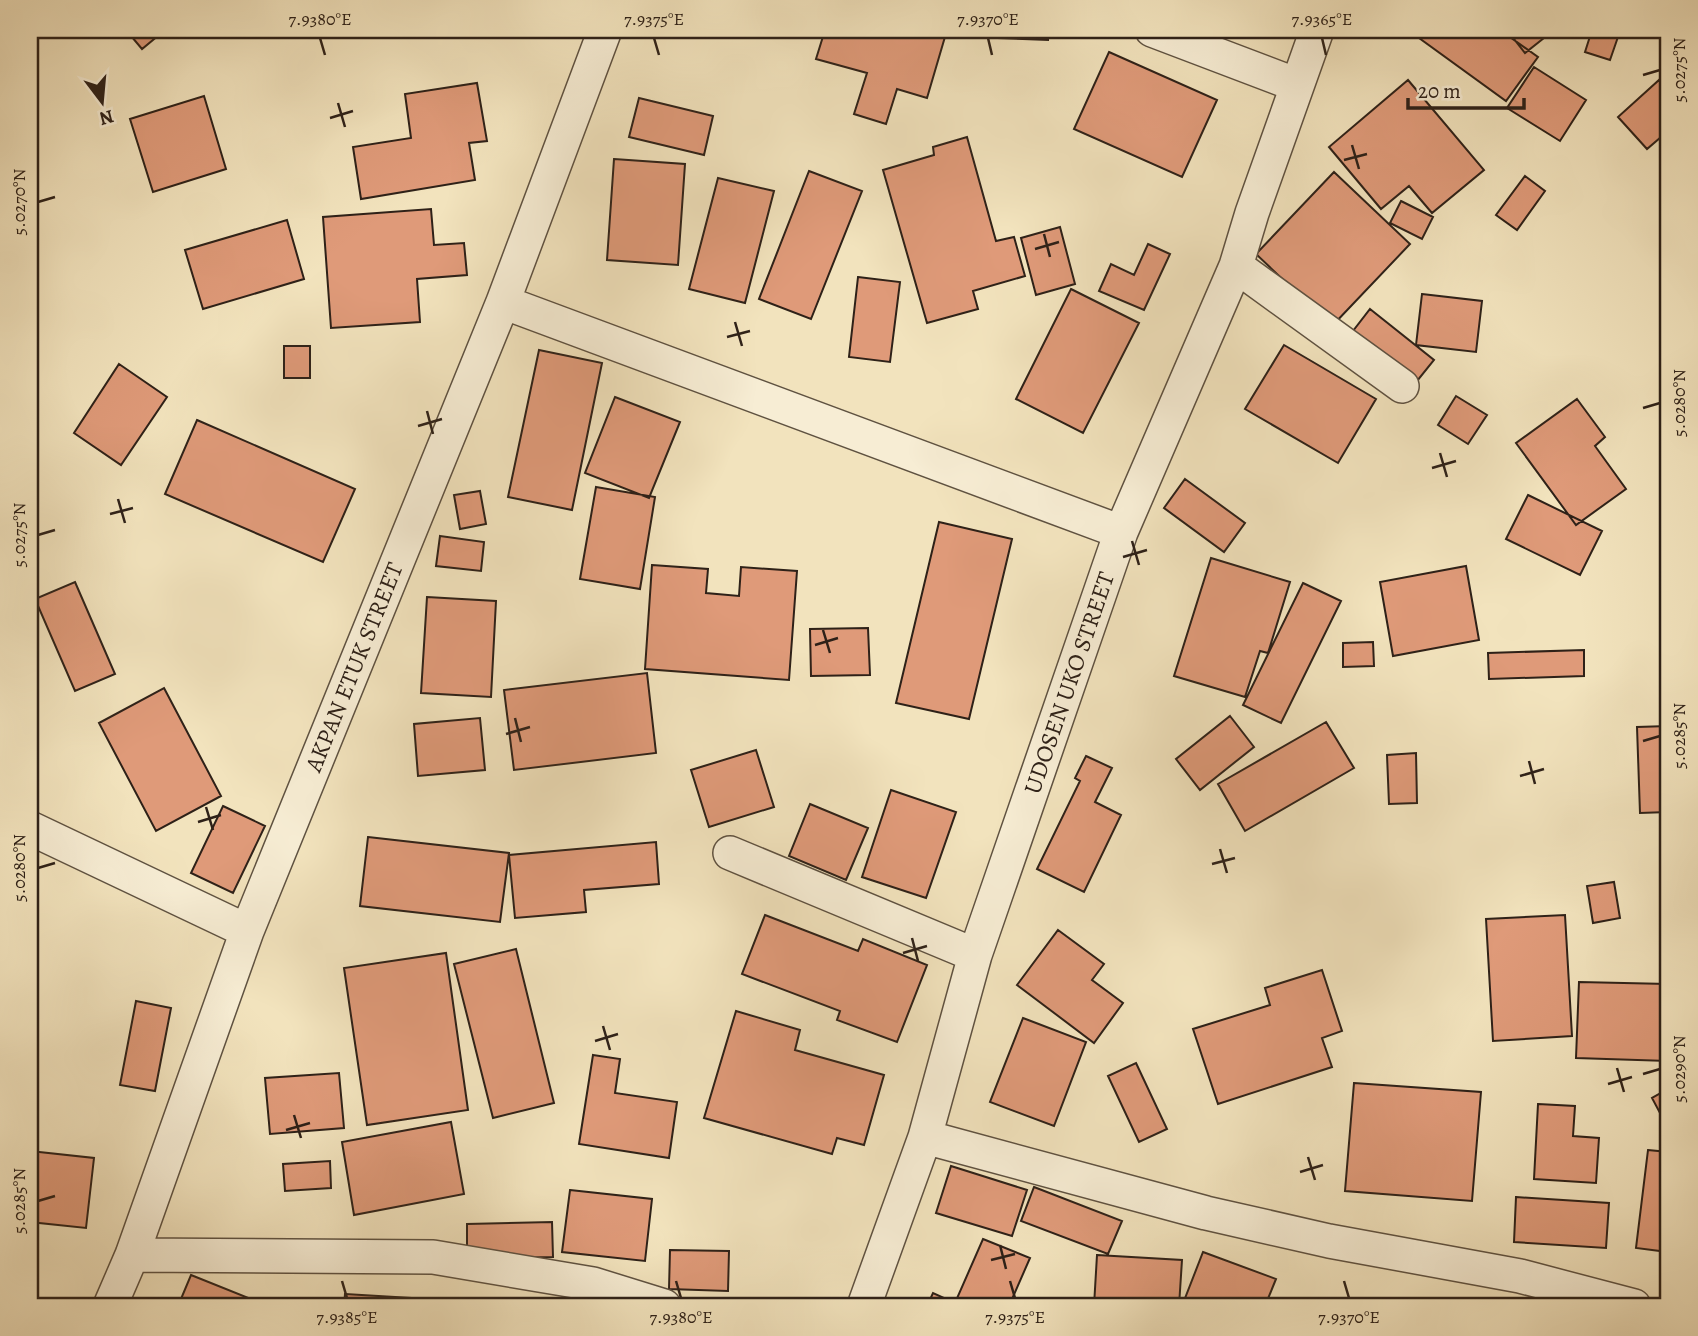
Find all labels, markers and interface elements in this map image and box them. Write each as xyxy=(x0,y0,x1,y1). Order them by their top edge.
text: 7.9380°E xyxy=(288,7,352,31)
text: 7.9375°E xyxy=(624,7,684,31)
text: 7.9370°E xyxy=(957,7,1019,31)
text: 7.9365°E xyxy=(1292,7,1352,31)
text: 5.0275°N xyxy=(1667,37,1691,103)
north arrow xyxy=(66,66,136,136)
scale bar xyxy=(1408,66,1523,110)
text: 20 m xyxy=(1418,77,1461,105)
text: N xyxy=(96,103,117,132)
text: 5.0270°N xyxy=(7,168,31,235)
text: 5.0280°N xyxy=(1667,369,1691,437)
text: 5.0275°N xyxy=(7,502,31,568)
street label: AKPAN ETUK STREET xyxy=(297,558,411,777)
street label: UDOSEN UKO STREET xyxy=(1016,568,1122,798)
text: 5.0285°N xyxy=(1667,703,1691,769)
text: 5.0280°N xyxy=(7,834,31,902)
text: 5.0290°N xyxy=(1667,1035,1691,1103)
text: 5.0285°N xyxy=(7,1168,31,1234)
text: 7.9385°E xyxy=(316,1305,378,1329)
text: 7.9380°E xyxy=(649,1305,713,1329)
text: 7.9375°E xyxy=(985,1305,1045,1329)
text: 7.9370°E xyxy=(1318,1305,1380,1329)

